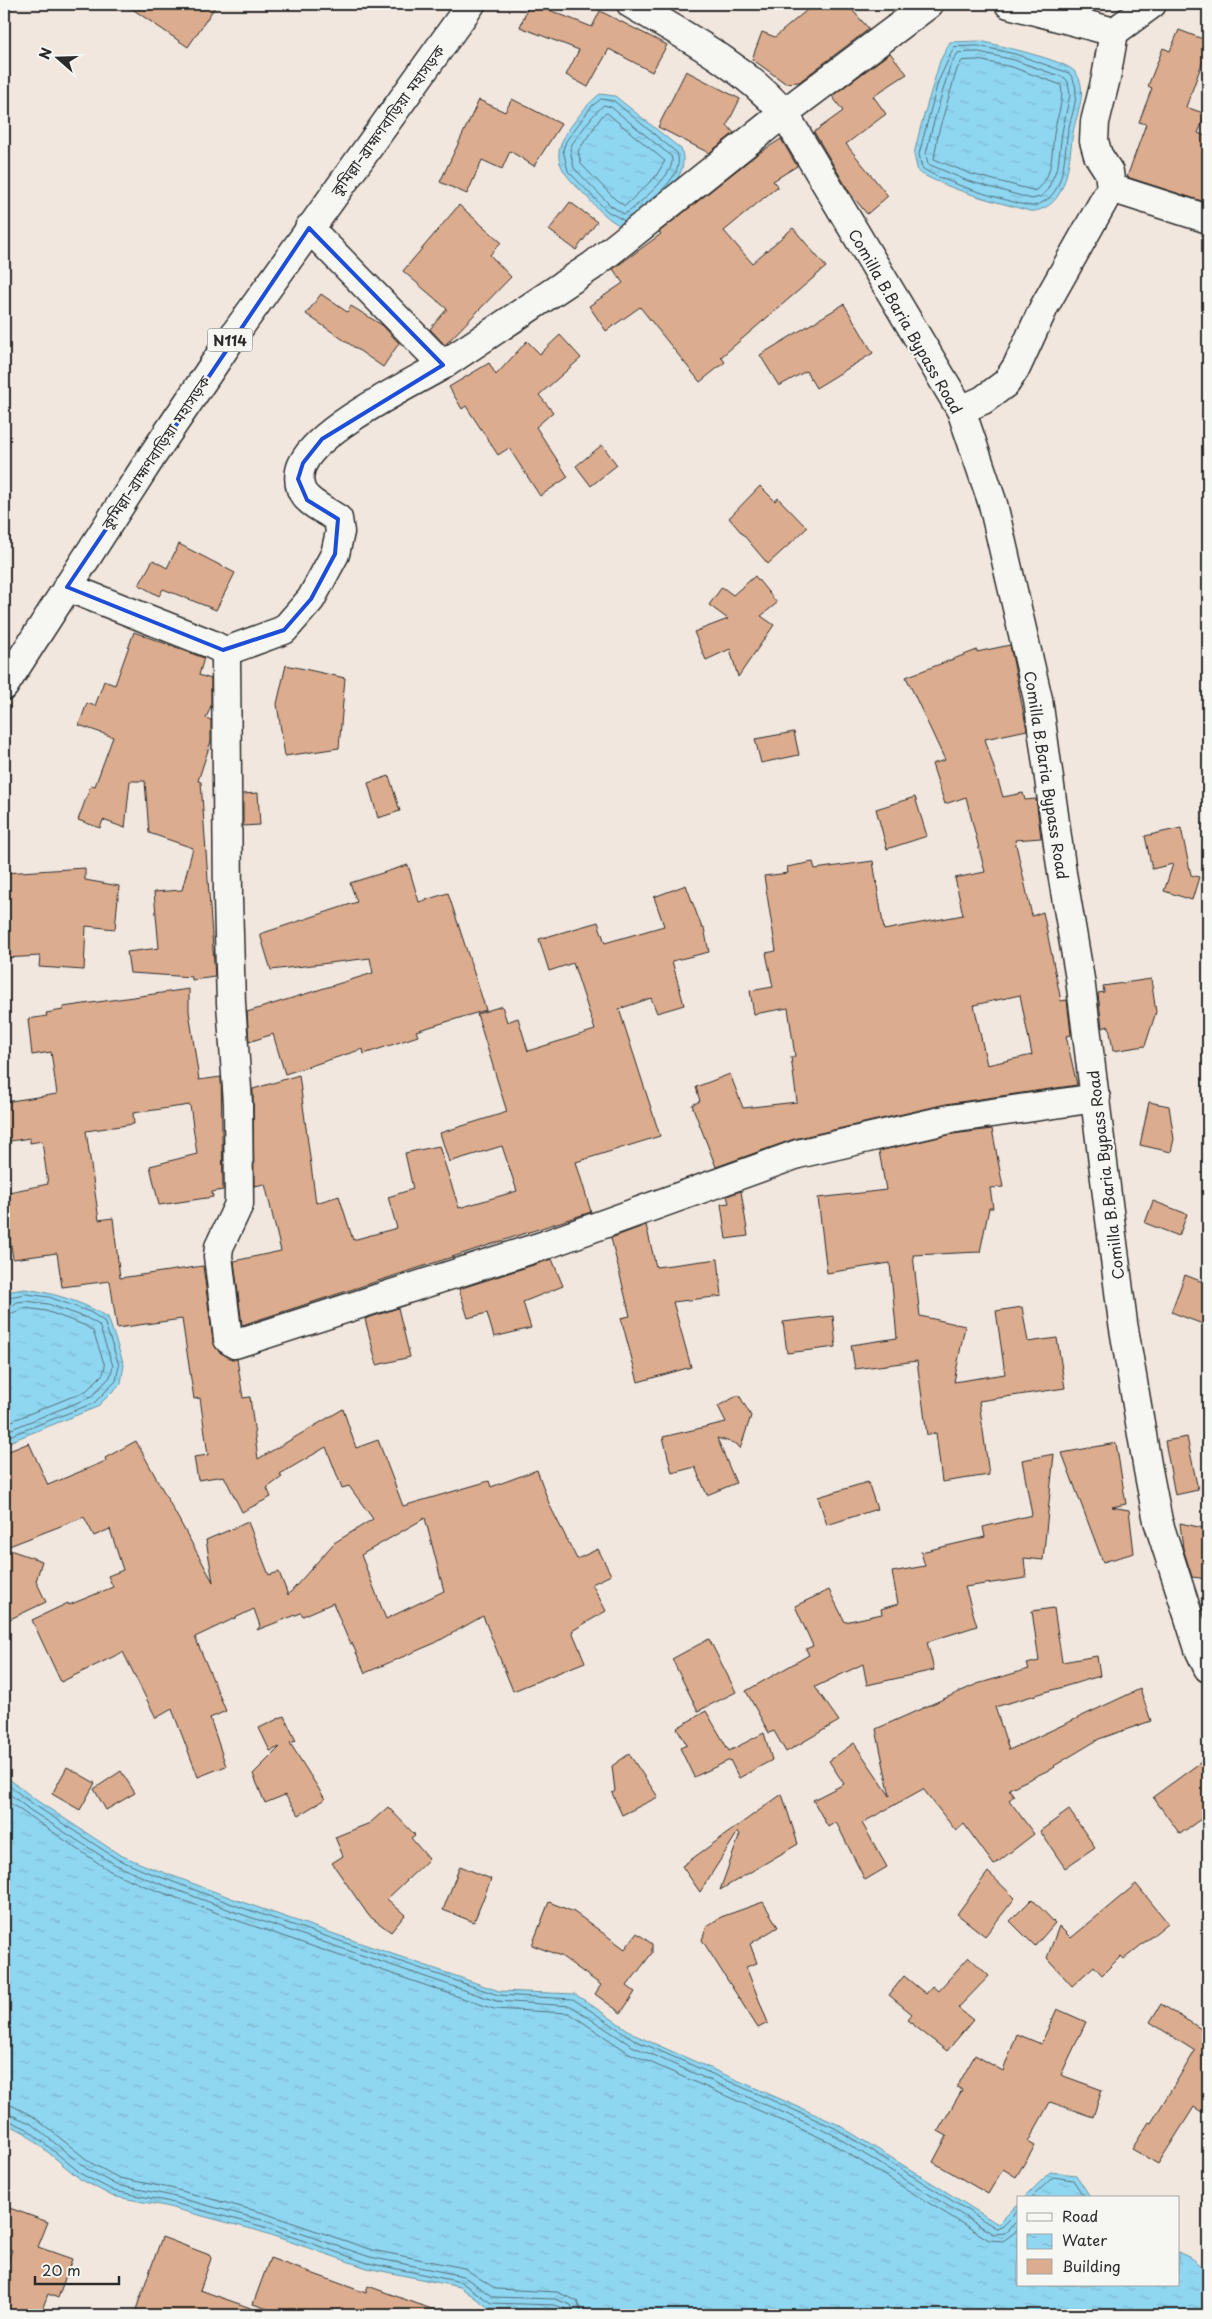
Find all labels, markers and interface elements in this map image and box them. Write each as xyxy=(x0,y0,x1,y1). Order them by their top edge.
north arrow xyxy=(32,32,82,82)
street label: কুমিল্লা–ব্রাহ্মণবাড়িয়া মহাসড়ক xyxy=(324,39,450,201)
text: N xyxy=(34,45,57,62)
street label: Comilla B.Baria Bypass Road xyxy=(843,224,969,418)
road number: N114 xyxy=(208,328,252,352)
street label: কুমিল্লা–ব্রাহ্মণবাড়িয়া মহাসড়ক xyxy=(94,370,216,534)
street label: Comilla B.Baria Bypass Road xyxy=(1019,669,1075,881)
street label: Comilla B.Baria Bypass Road xyxy=(1081,1069,1129,1281)
legend xyxy=(1017,2196,1180,2286)
text: Road xyxy=(1062,2204,1098,2227)
text: Water xyxy=(1062,2228,1107,2251)
scale bar xyxy=(35,2254,119,2286)
text: Building xyxy=(1062,2254,1121,2277)
text: 20 m xyxy=(42,2258,81,2281)

